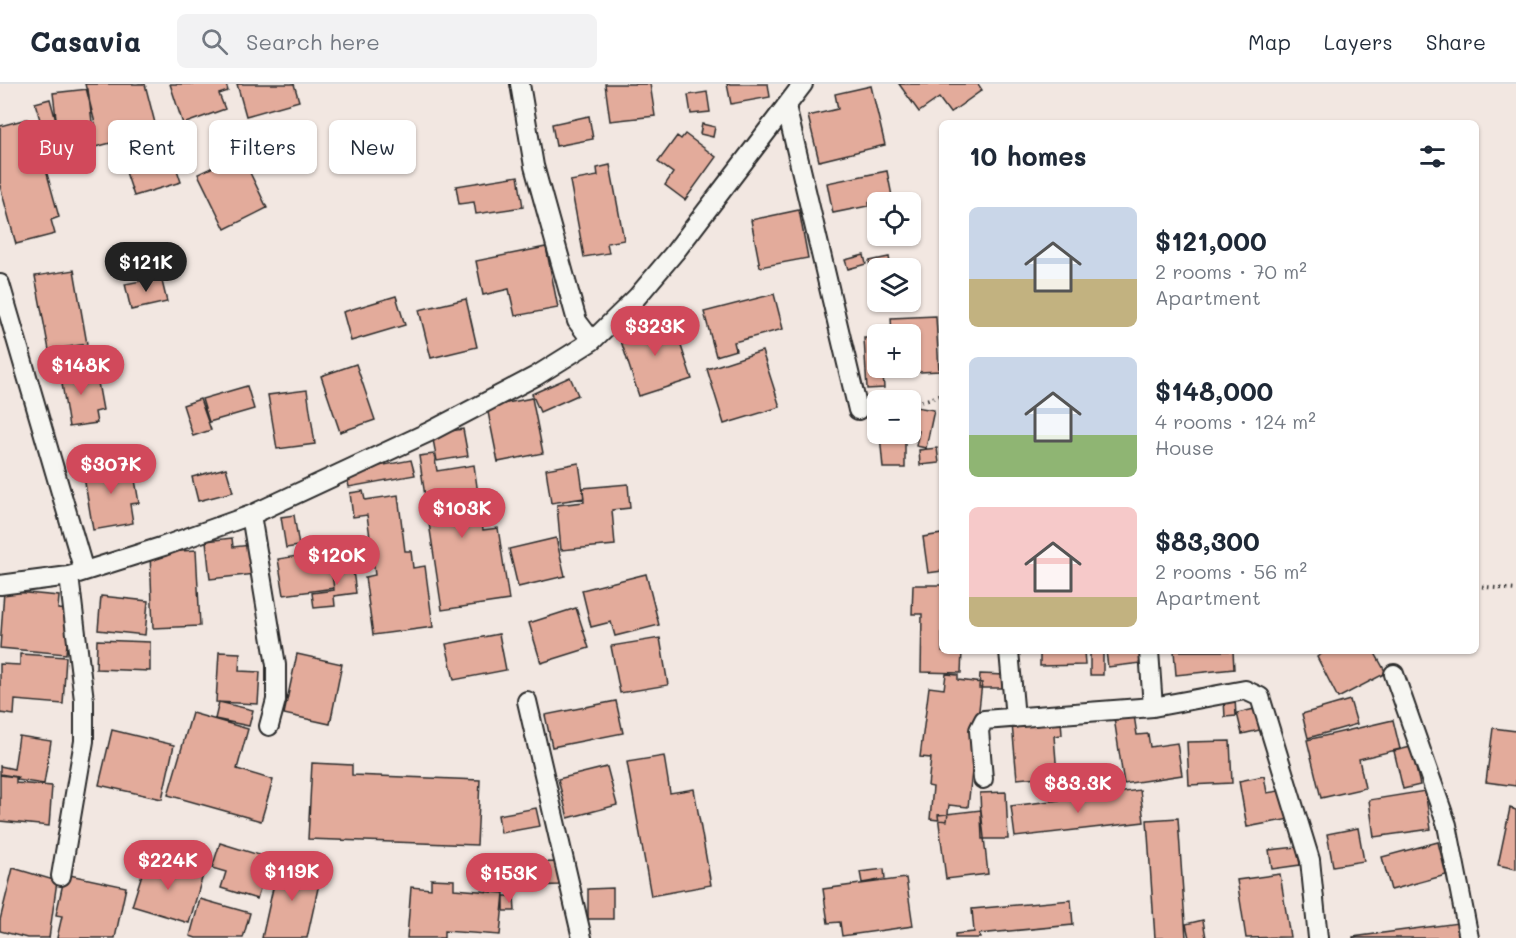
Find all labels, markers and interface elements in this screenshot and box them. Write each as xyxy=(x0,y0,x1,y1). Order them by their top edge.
search box xyxy=(177,14,597,68)
text: Casavia xyxy=(30,23,141,59)
icon: search xyxy=(198,25,231,58)
text: Search here xyxy=(246,27,380,56)
text: Map xyxy=(1248,28,1291,55)
text: Layers xyxy=(1324,28,1393,55)
text: Share xyxy=(1426,28,1486,55)
chip: Buy xyxy=(18,120,96,174)
chip: Rent xyxy=(108,120,197,174)
chip: Filters xyxy=(209,120,317,174)
chip: New xyxy=(329,120,416,174)
text: 10 homes xyxy=(969,139,1087,173)
icon: filters xyxy=(1416,140,1449,173)
map controls xyxy=(867,192,921,444)
button: locate xyxy=(867,192,921,246)
text: $121,000 xyxy=(1155,224,1267,258)
icon: home xyxy=(1017,231,1089,303)
pin: $121K xyxy=(104,242,188,293)
text: $121K xyxy=(119,248,173,274)
button: layers xyxy=(867,258,921,312)
text: 2 rooms · 70 m² xyxy=(1155,258,1307,284)
text: Apartment xyxy=(1155,284,1261,310)
pin: $323K xyxy=(613,306,697,357)
text: $323K xyxy=(625,312,685,338)
button: + xyxy=(867,324,921,378)
pin: $148K xyxy=(39,345,123,396)
text: $148K xyxy=(51,351,111,377)
text: $148,000 xyxy=(1155,374,1273,408)
icon: home xyxy=(1017,381,1089,453)
button: − xyxy=(867,390,921,444)
text: 4 rooms · 124 m² xyxy=(1155,408,1316,434)
text: House xyxy=(1155,434,1214,460)
pin: $307K xyxy=(69,444,153,495)
text: $307K xyxy=(80,450,142,476)
pin: $103K xyxy=(420,488,504,539)
text: $103K xyxy=(432,494,492,520)
text: $83,300 xyxy=(1155,524,1260,558)
icon: home xyxy=(1017,531,1089,603)
pin: $120K xyxy=(295,535,379,586)
text: $120K xyxy=(308,541,366,567)
text: 2 rooms · 56 m² xyxy=(1155,558,1307,584)
text: Apartment xyxy=(1155,584,1261,610)
pin: $83.3K xyxy=(1029,763,1127,814)
text: $83.3K xyxy=(1044,769,1112,795)
pin: $224K xyxy=(126,840,210,891)
text: $224K xyxy=(138,846,198,872)
pin: $119K xyxy=(250,851,334,902)
pin: $153K xyxy=(467,853,551,904)
text: $119K xyxy=(264,857,320,883)
text: $153K xyxy=(480,859,538,885)

